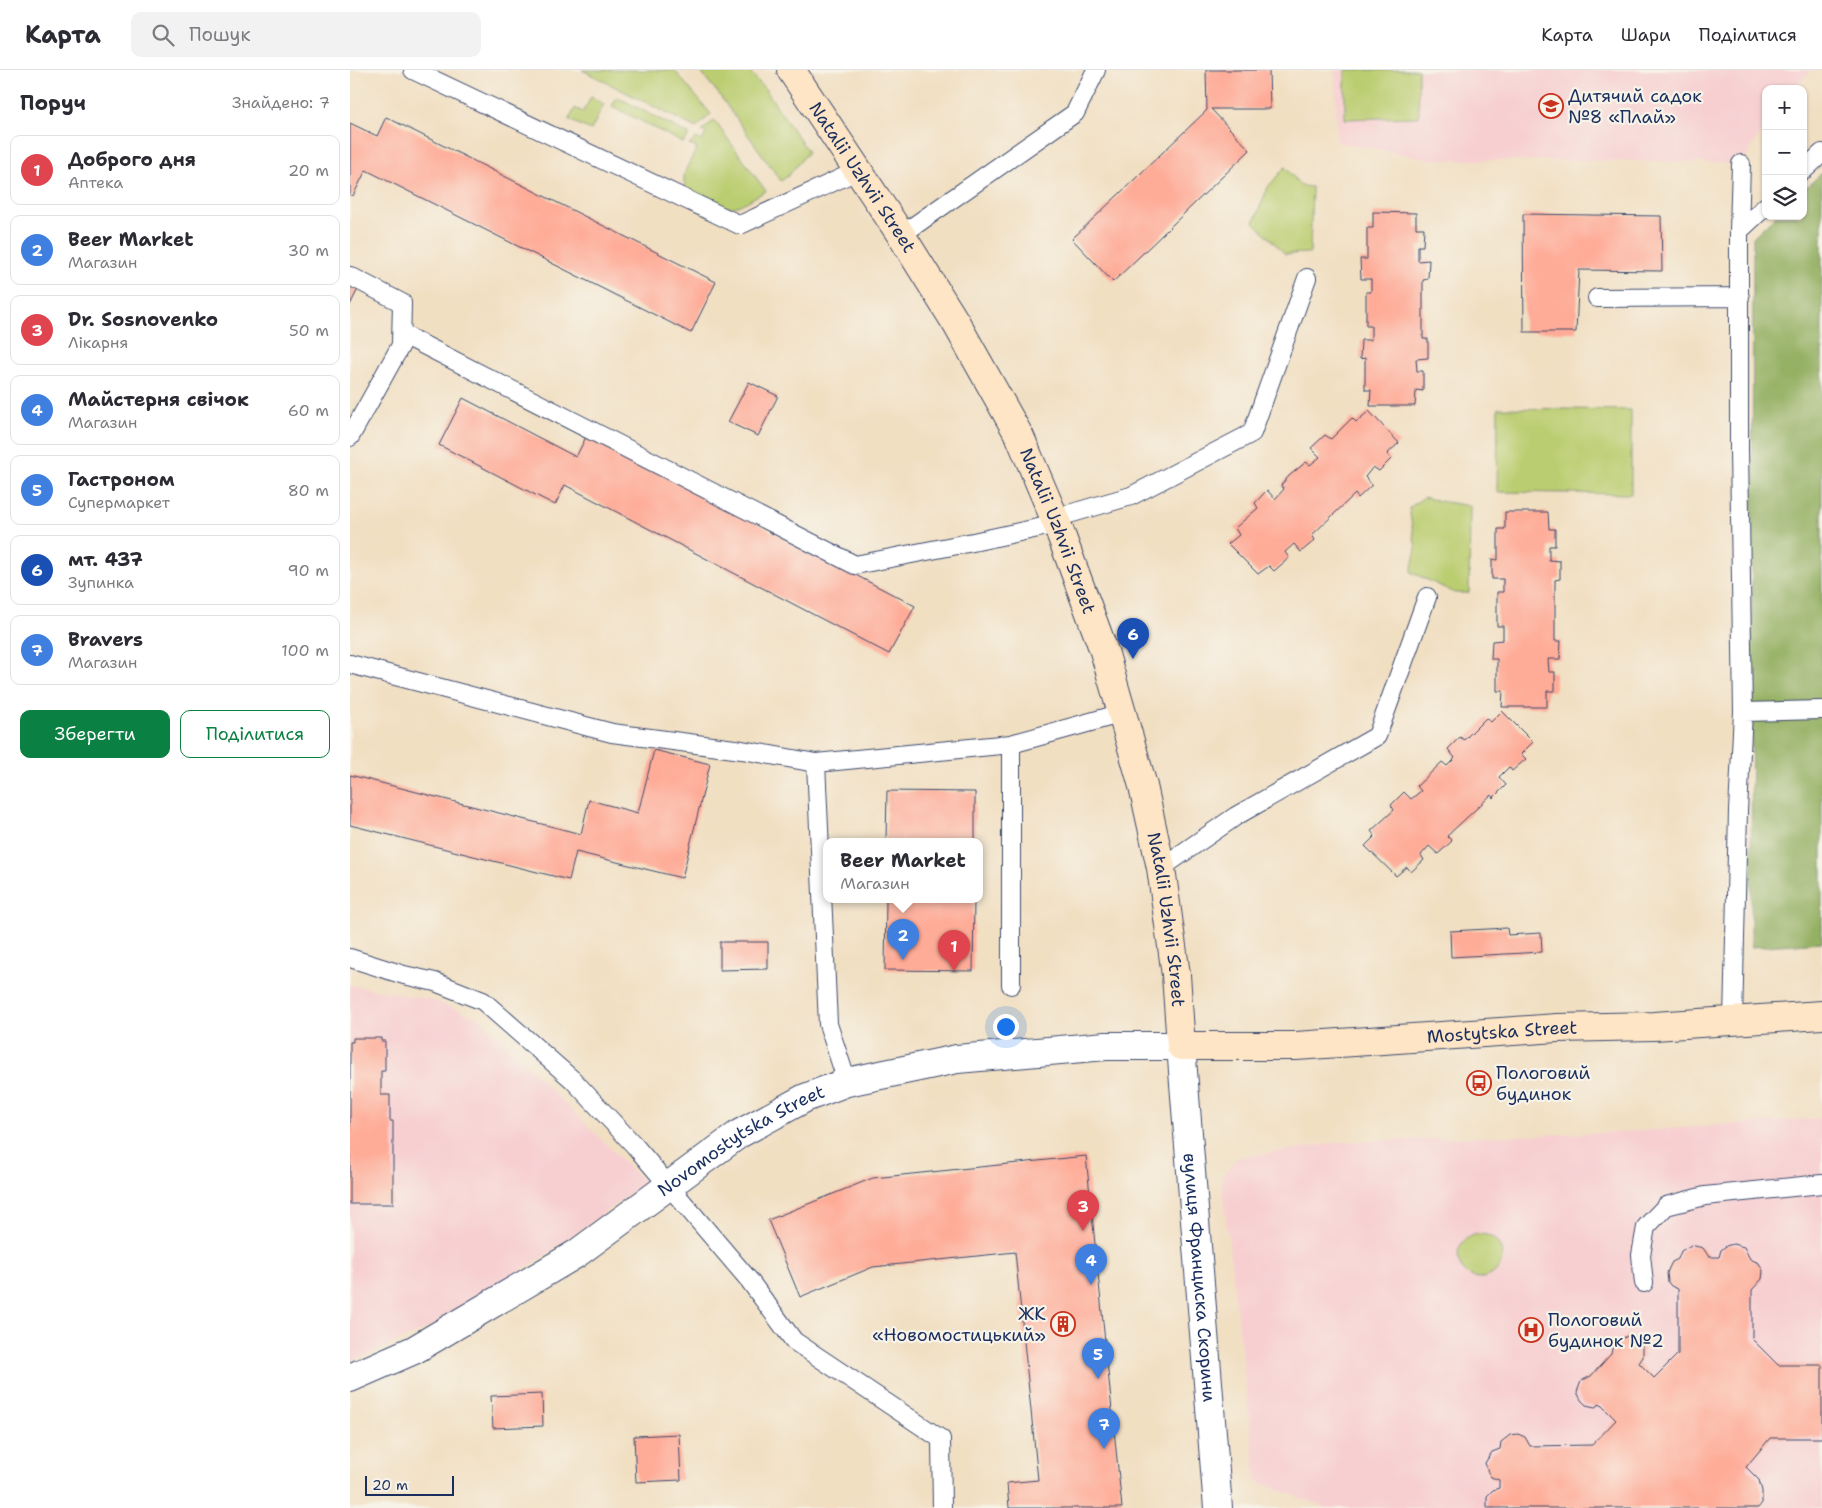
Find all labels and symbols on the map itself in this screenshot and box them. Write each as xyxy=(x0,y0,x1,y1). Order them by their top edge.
place label: Дитячий садок №8 «Плай» xyxy=(1568,84,1702,129)
school or university icon: Дитячий садок №8 «Плай» xyxy=(1538,93,1564,119)
street label: Natalii Uzhvii Street xyxy=(804,97,921,258)
street label: Natalii Uzhvii Street xyxy=(1014,444,1101,617)
pin: 6 xyxy=(1117,618,1149,659)
street label: Natalii Uzhvii Street xyxy=(1141,830,1190,1008)
pin: 2 xyxy=(887,919,919,960)
pin: 1 xyxy=(938,930,970,971)
your location xyxy=(993,1014,1019,1040)
street label: Mostytska Street xyxy=(1426,1016,1578,1049)
place label: Пологовий будинок xyxy=(1496,1061,1591,1106)
bus stop icon: Пологовий будинок xyxy=(1466,1070,1492,1096)
street label: Novomostytska Street xyxy=(653,1080,828,1202)
street label: вулиця Франциска Скорини xyxy=(1178,1152,1221,1403)
pin: 3 xyxy=(1067,1190,1099,1231)
pin: 4 xyxy=(1075,1244,1107,1285)
place label: ЖК «Новомостицький» xyxy=(872,1302,1046,1347)
place label: Пологовий будинок №2 xyxy=(1548,1308,1664,1353)
building icon: ЖК «Новомостицький» xyxy=(1050,1311,1076,1337)
hospital icon: Пологовий будинок №2 xyxy=(1518,1317,1544,1343)
pin: 5 xyxy=(1082,1338,1114,1379)
pin: 7 xyxy=(1088,1408,1120,1449)
scale bar xyxy=(365,1473,454,1496)

